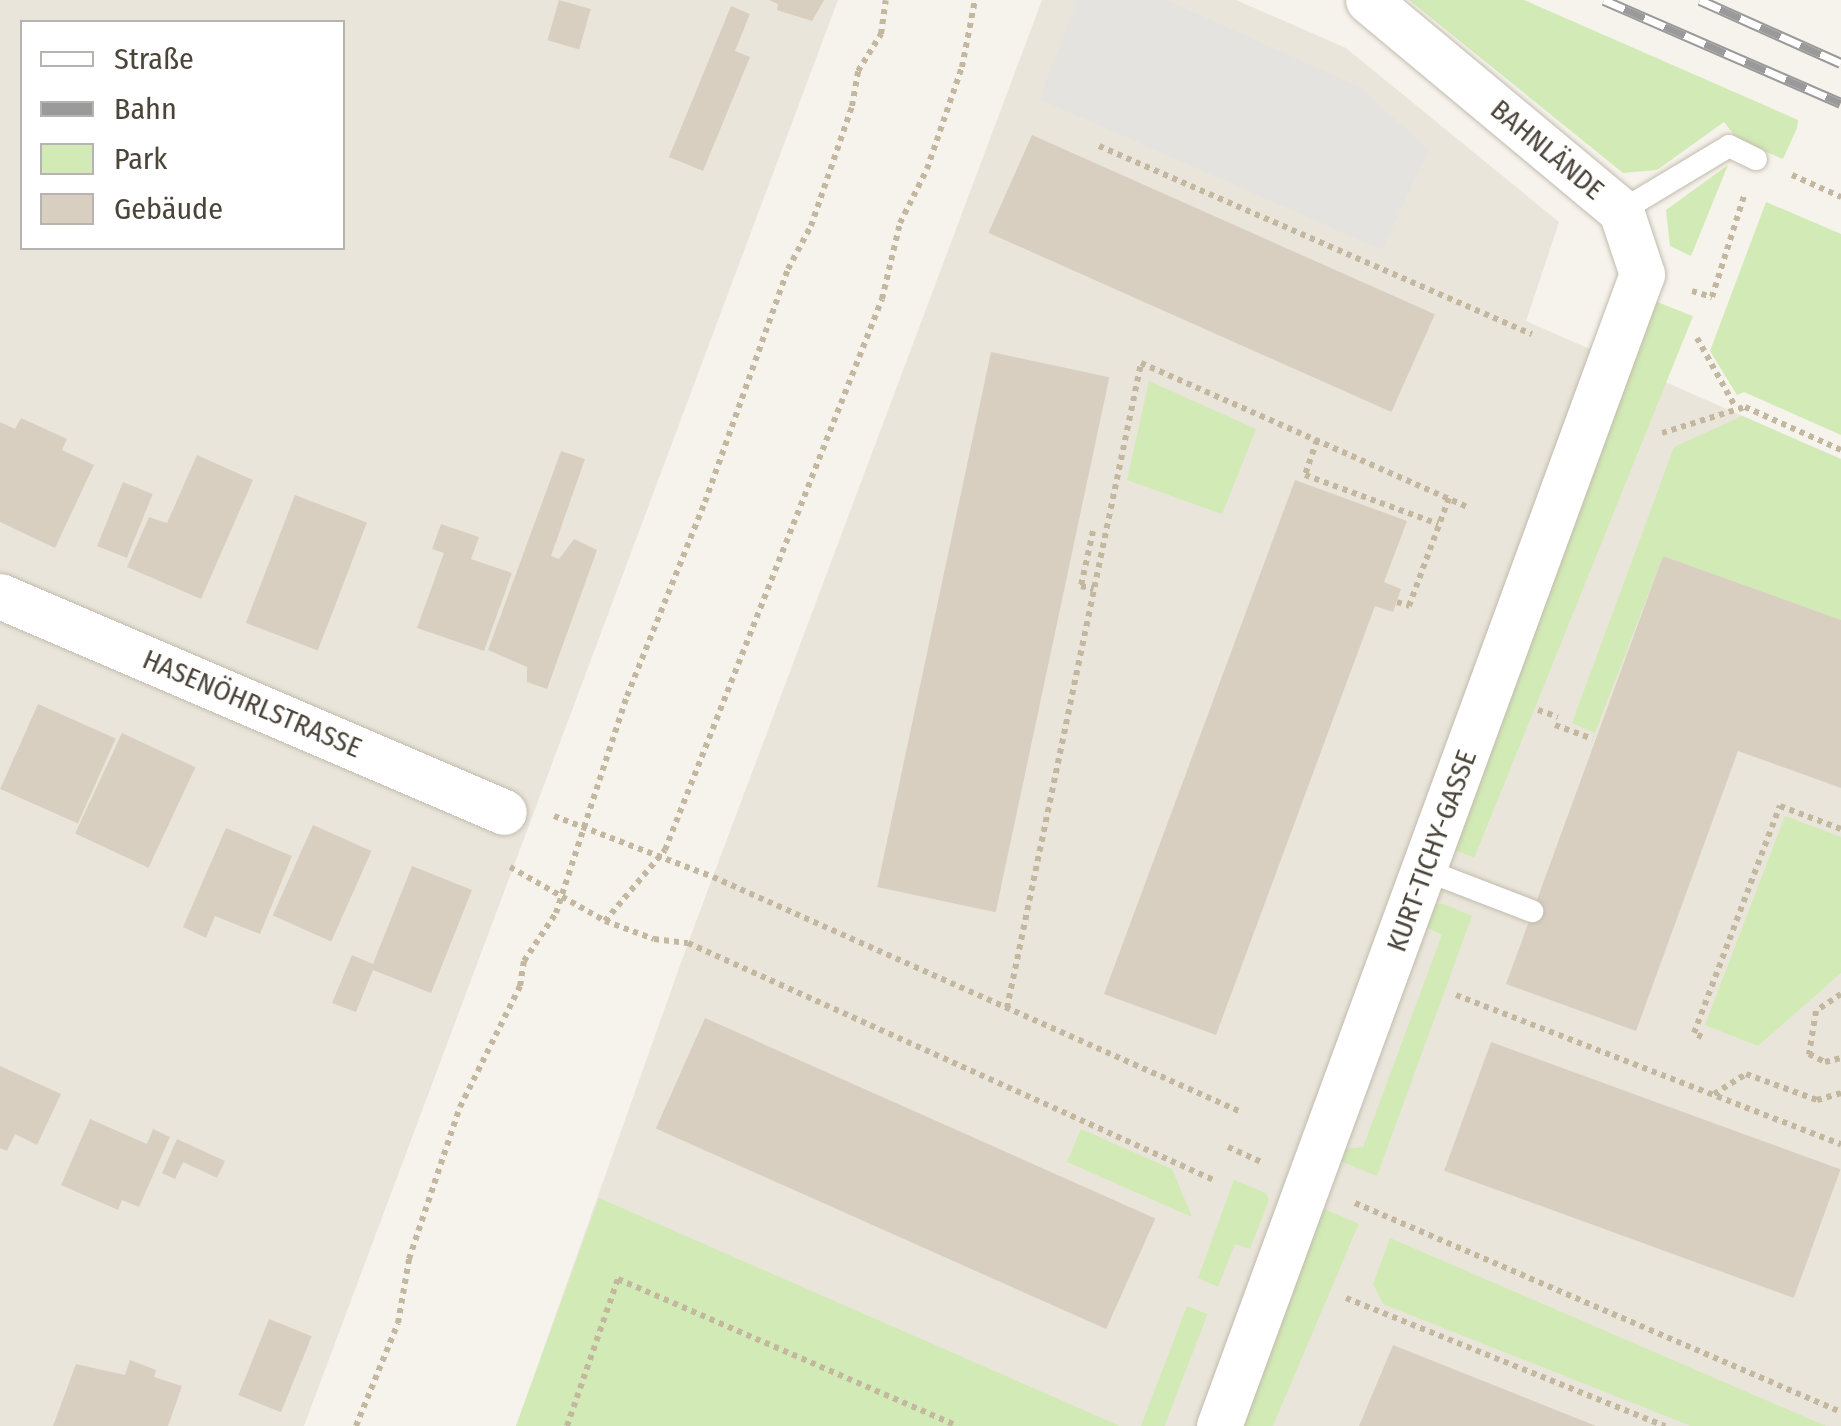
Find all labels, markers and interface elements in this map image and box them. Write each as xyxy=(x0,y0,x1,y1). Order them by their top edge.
legend xyxy=(20,20,345,250)
text: Straße xyxy=(114,41,194,77)
text: Bahn xyxy=(114,91,177,127)
street label: BAHNLÄNDE xyxy=(1484,93,1610,207)
text: Park xyxy=(114,141,167,177)
text: Gebäude xyxy=(114,191,223,227)
street label: HASENÖHRLSTRASSE xyxy=(138,643,366,765)
street label: KURT-TICHY-GASSE xyxy=(1380,746,1484,956)

